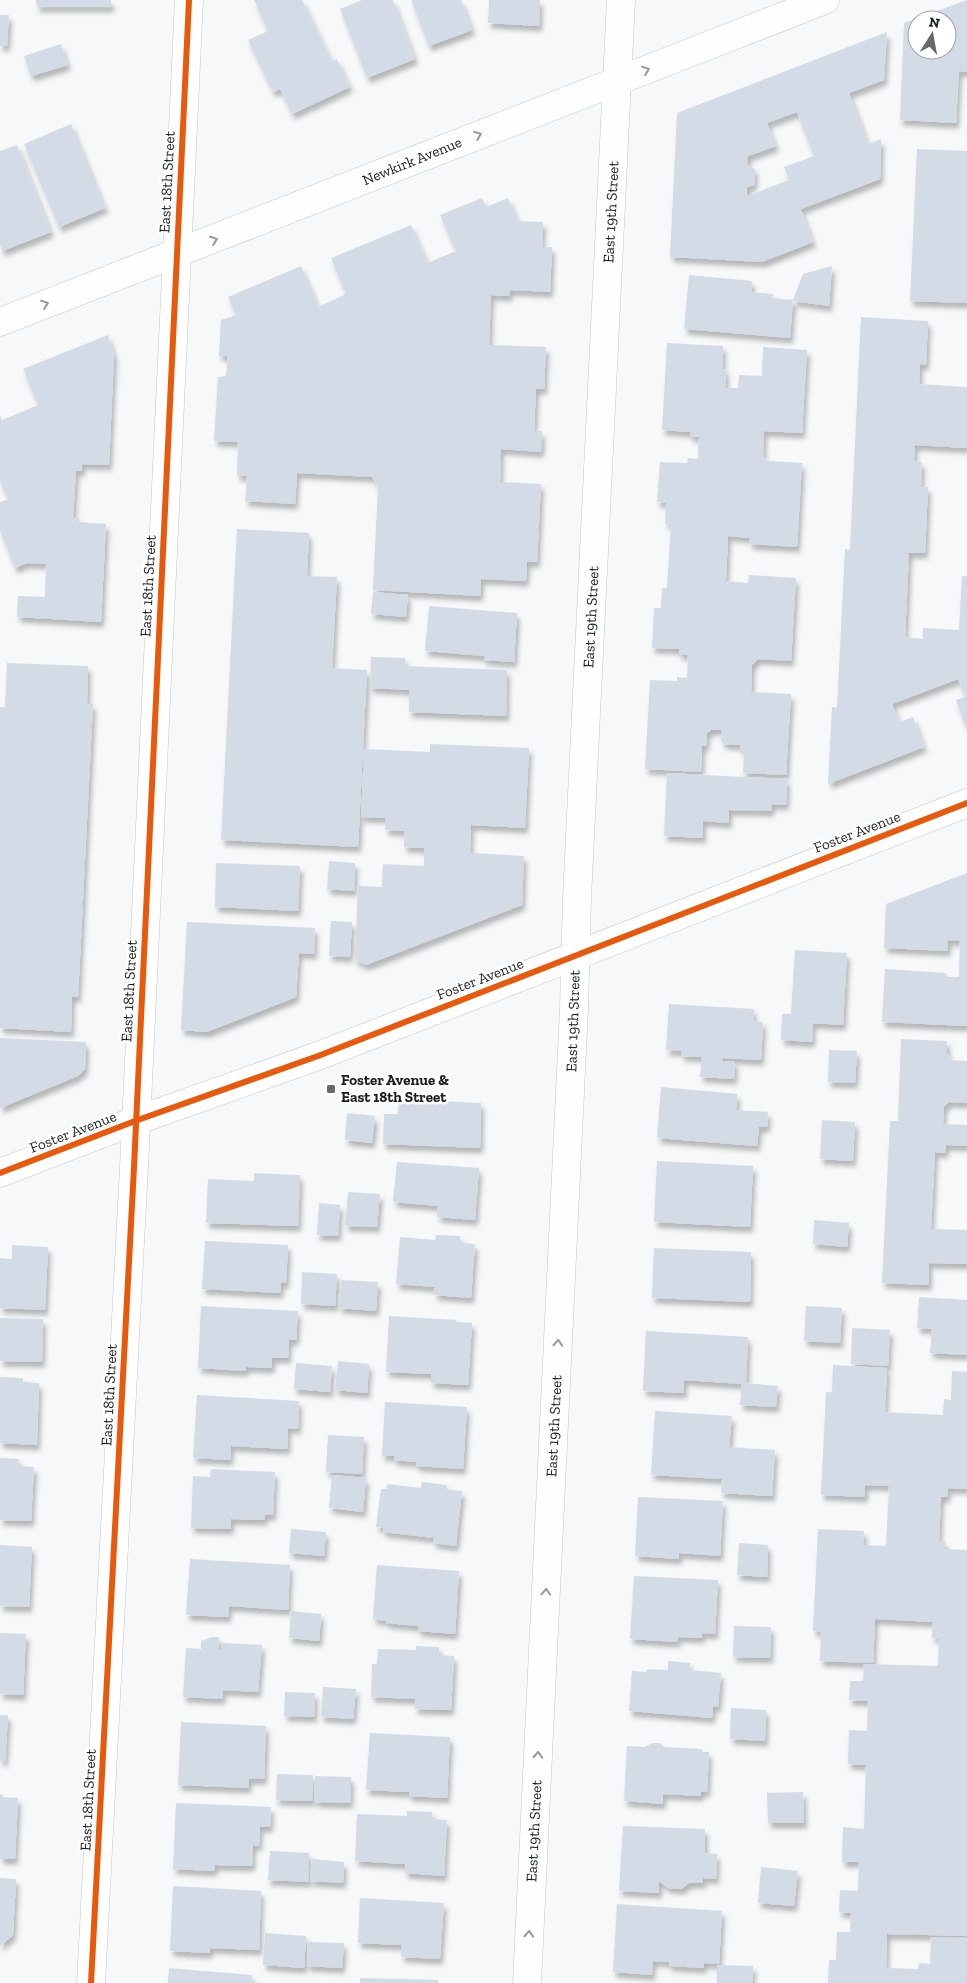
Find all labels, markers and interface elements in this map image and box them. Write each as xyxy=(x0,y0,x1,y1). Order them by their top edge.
north arrow xyxy=(907,10,957,60)
text: N xyxy=(928,13,942,32)
one-way arrow xyxy=(641,65,650,76)
street label: East 18th Street xyxy=(155,130,179,234)
one-way arrow xyxy=(474,130,482,140)
street label: Newkirk Avenue xyxy=(360,133,464,189)
street label: East 19th Street xyxy=(599,160,623,263)
one-way arrow xyxy=(209,236,217,246)
one-way arrow xyxy=(41,300,49,310)
street label: East 18th Street xyxy=(136,534,160,638)
street label: East 19th Street xyxy=(579,565,603,668)
street label: Foster Avenue xyxy=(811,807,903,857)
street label: East 18th Street xyxy=(117,939,141,1043)
street label: Foster Avenue xyxy=(434,954,526,1004)
street label: East 19th Street xyxy=(562,969,584,1072)
place label: Foster Avenue & East 18th Street xyxy=(341,1071,449,1106)
marker: Foster Avenue & East 18th Street xyxy=(325,1083,337,1095)
street label: Foster Avenue xyxy=(27,1107,119,1157)
one-way arrow xyxy=(553,1338,563,1346)
street label: East 18th Street xyxy=(97,1343,121,1447)
street label: East 19th Street xyxy=(542,1374,566,1477)
one-way arrow xyxy=(540,1588,551,1596)
street label: East 18th Street xyxy=(76,1748,100,1852)
one-way arrow xyxy=(533,1750,543,1758)
street label: East 19th Street xyxy=(522,1779,546,1882)
one-way arrow xyxy=(524,1930,535,1938)

